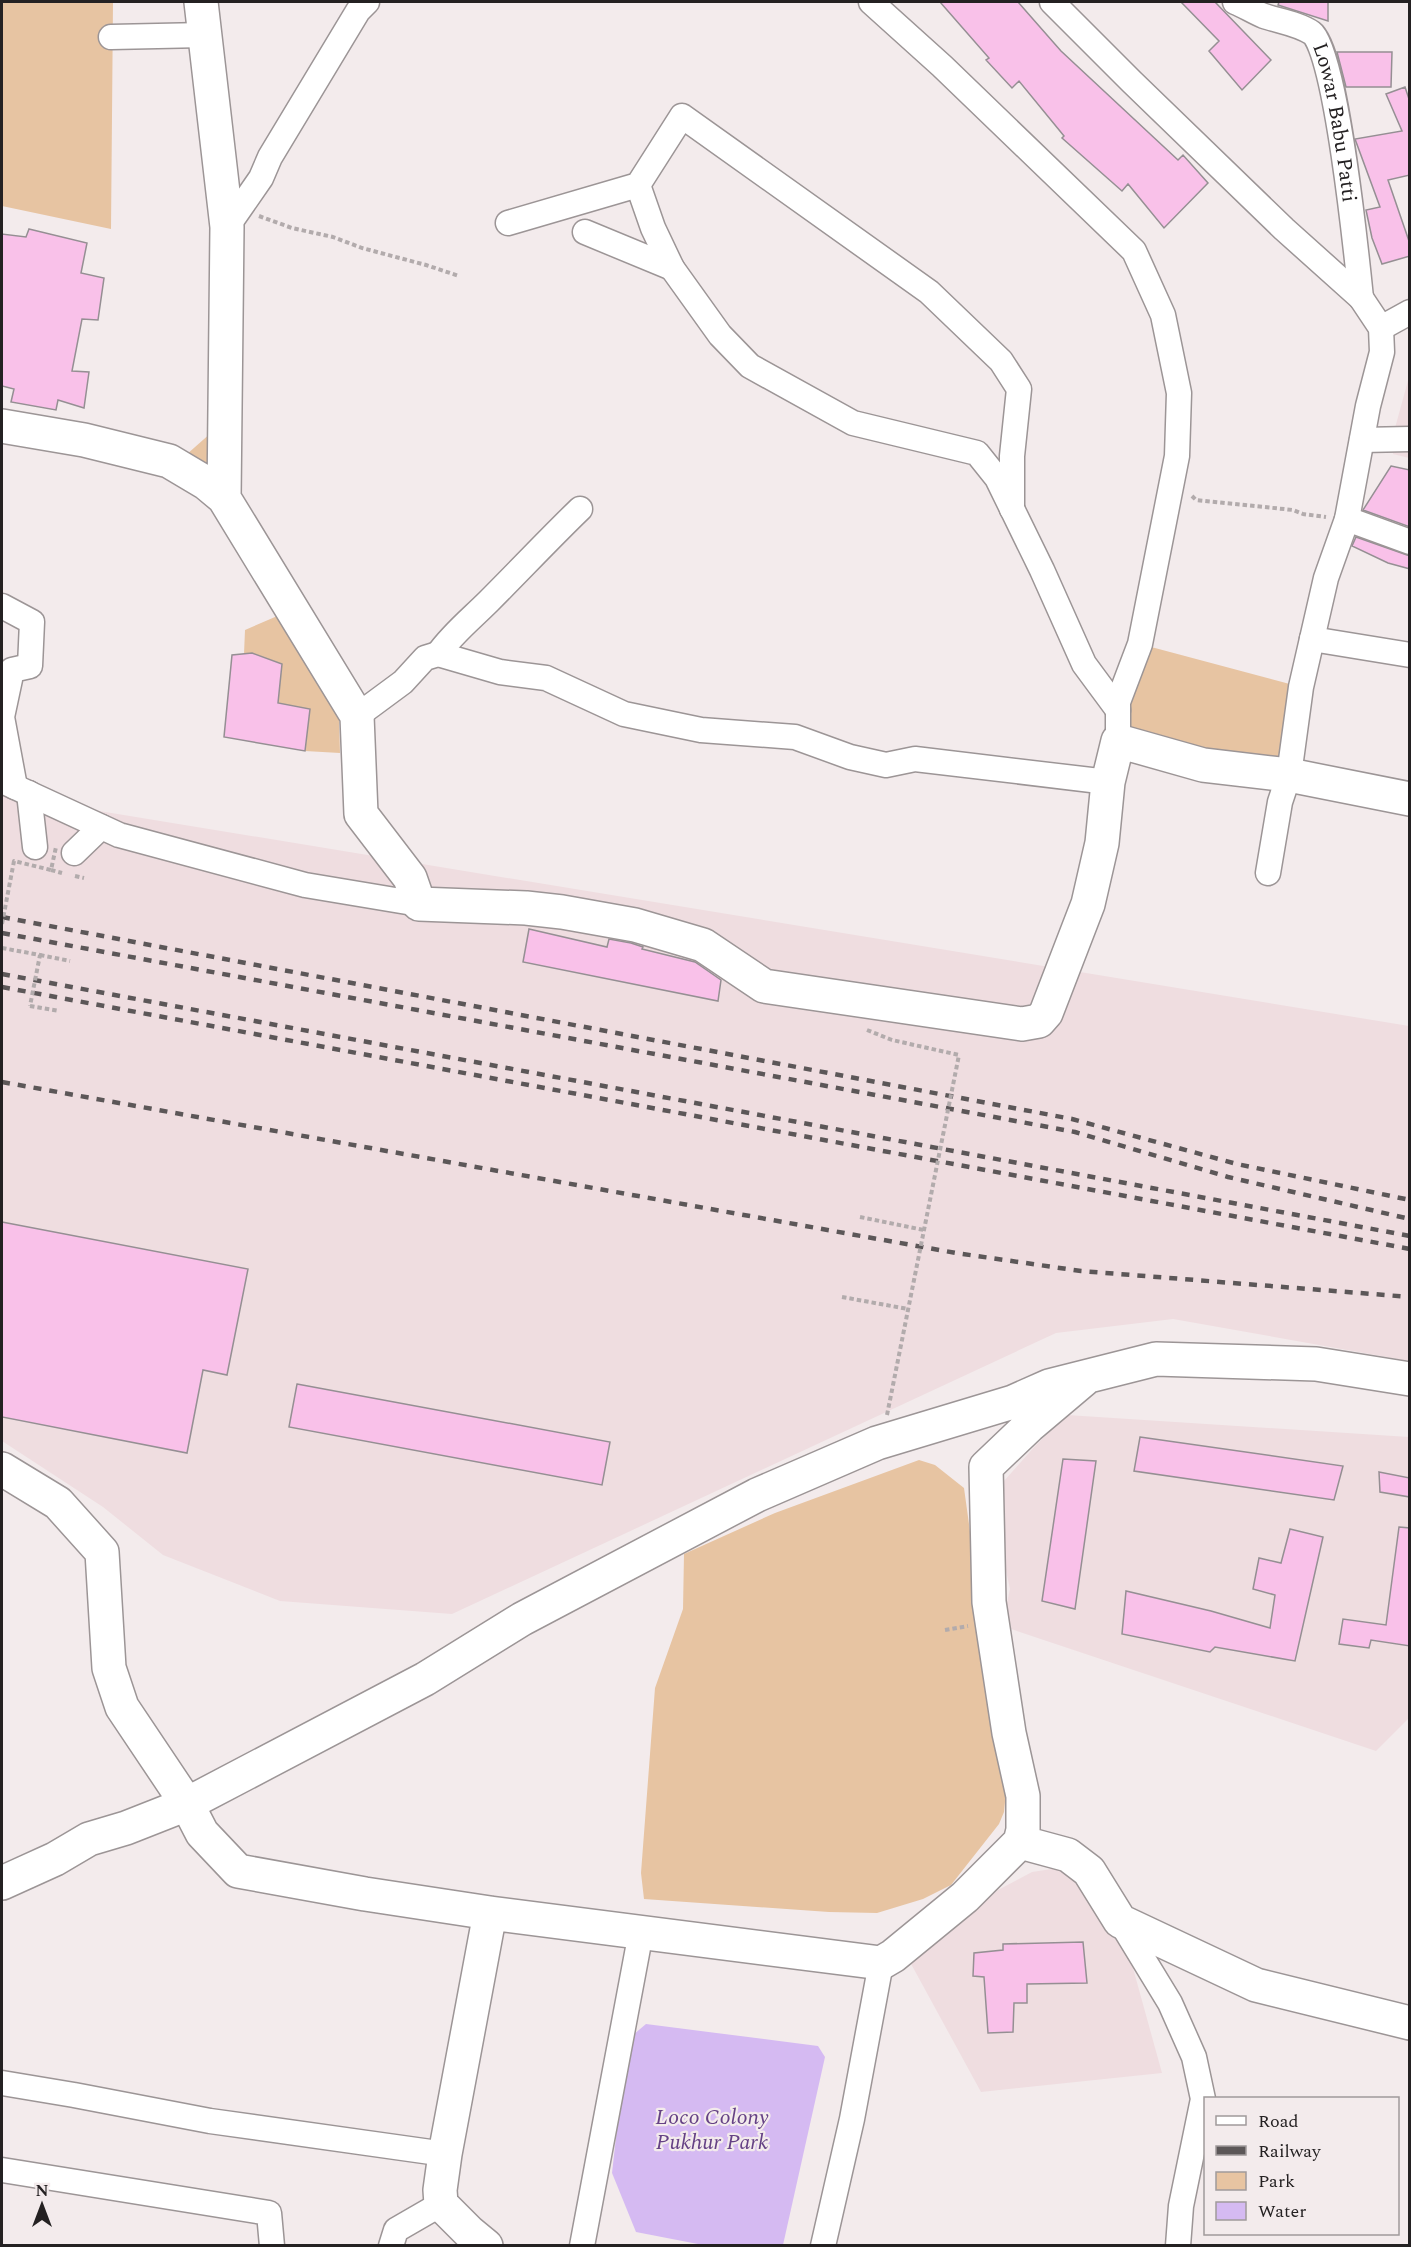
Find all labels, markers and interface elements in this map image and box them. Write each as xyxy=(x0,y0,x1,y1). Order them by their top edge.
street label: Lowar Babu Patti xyxy=(1303,38,1365,204)
legend xyxy=(1204,2097,1399,2235)
water label: Loco Colony Pukhur Park xyxy=(655,2101,769,2159)
text: Road xyxy=(1258,2108,1299,2135)
text: Railway xyxy=(1258,2138,1322,2165)
text: Park xyxy=(1258,2168,1295,2195)
north arrow xyxy=(12,2175,72,2235)
text: N xyxy=(35,2179,49,2203)
text: Water xyxy=(1258,2198,1306,2225)

